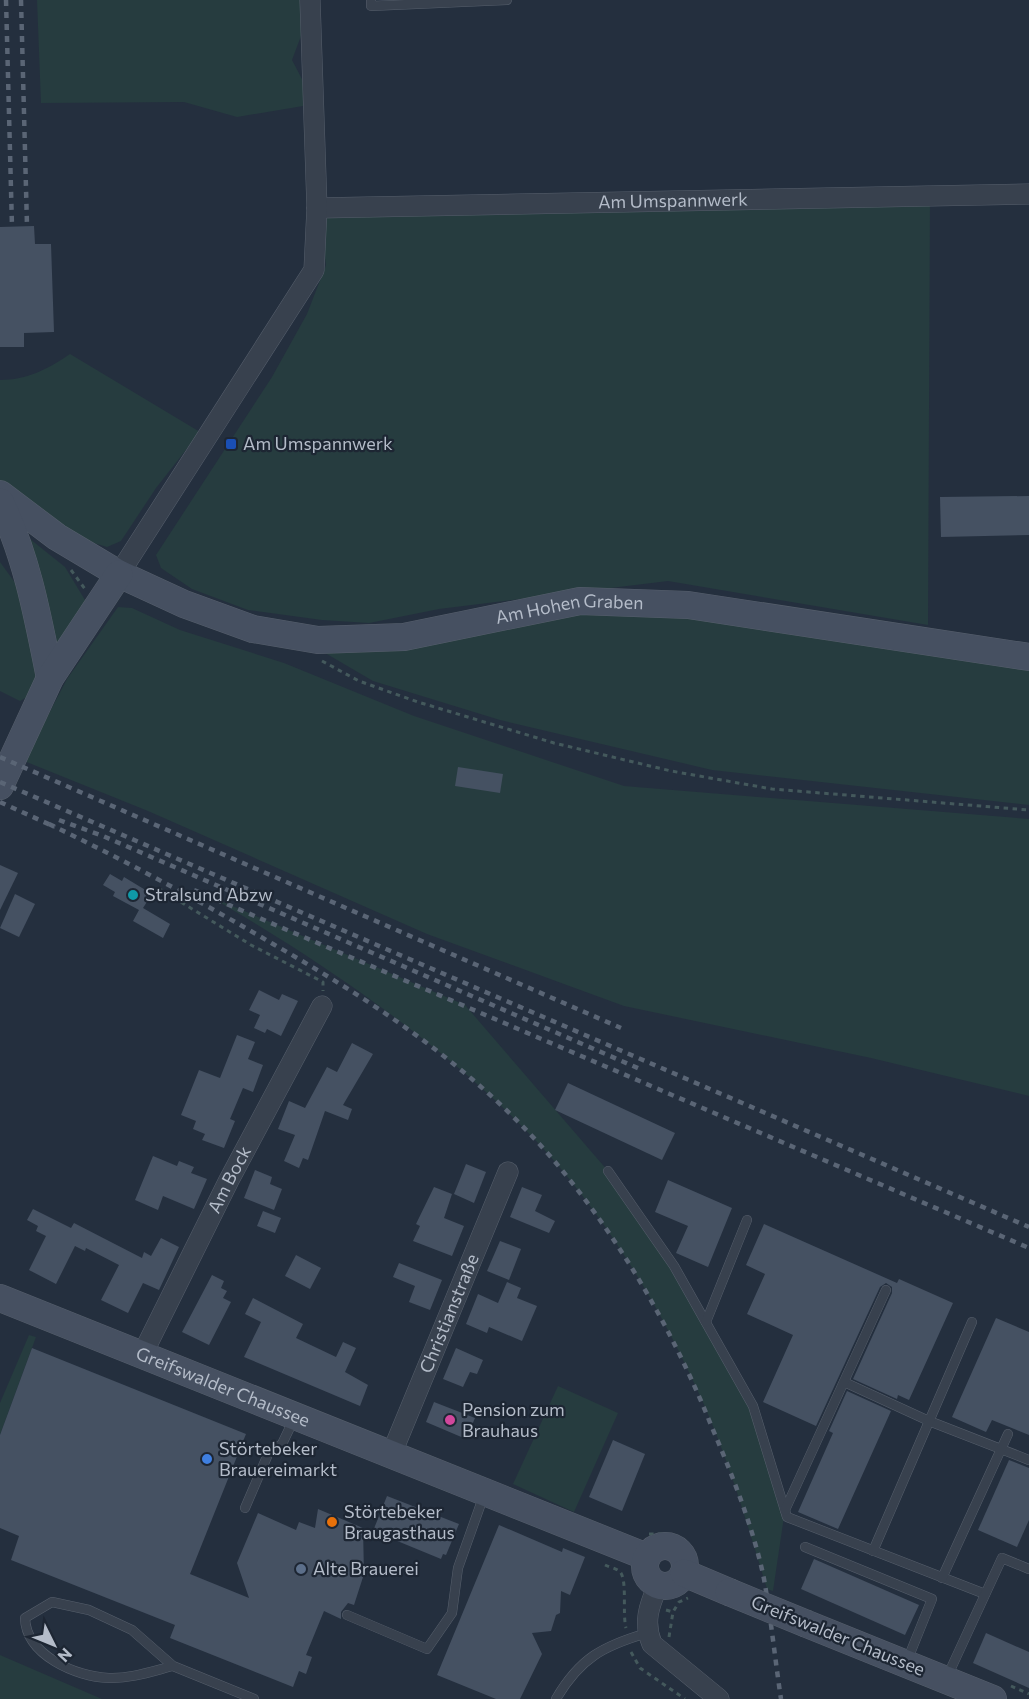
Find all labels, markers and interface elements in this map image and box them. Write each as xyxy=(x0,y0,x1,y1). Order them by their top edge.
street label: Am Umspannwerk xyxy=(598,188,748,212)
place label: Am Umspannwerk xyxy=(243,432,393,454)
marker: Am Umspannwerk xyxy=(224,437,238,451)
street label: Am Hohen Graben xyxy=(493,589,644,628)
place label: Stralsund Abzw xyxy=(145,883,273,905)
marker: Stralsund Abzw xyxy=(126,888,140,902)
street label: Am Bock xyxy=(202,1142,255,1216)
street label: Christianstraße xyxy=(414,1250,483,1376)
street label: Greifswalder Chaussee xyxy=(133,1342,313,1431)
place label: Pension zum Brauhaus xyxy=(462,1398,565,1441)
marker: Pension zum Brauhaus xyxy=(443,1413,457,1427)
place label: Störtebeker Brauereimarkt xyxy=(219,1437,337,1480)
marker: Störtebeker Brauereimarkt xyxy=(200,1452,214,1466)
place label: Störtebeker Braugasthaus xyxy=(344,1500,455,1543)
marker: Störtebeker Braugasthaus xyxy=(325,1515,339,1529)
place label: Alte Brauerei xyxy=(313,1557,419,1579)
marker: Alte Brauerei xyxy=(294,1562,308,1576)
street label: Greifswalder Chaussee xyxy=(748,1590,928,1680)
north arrow xyxy=(24,1615,84,1675)
text: N xyxy=(54,1645,76,1666)

